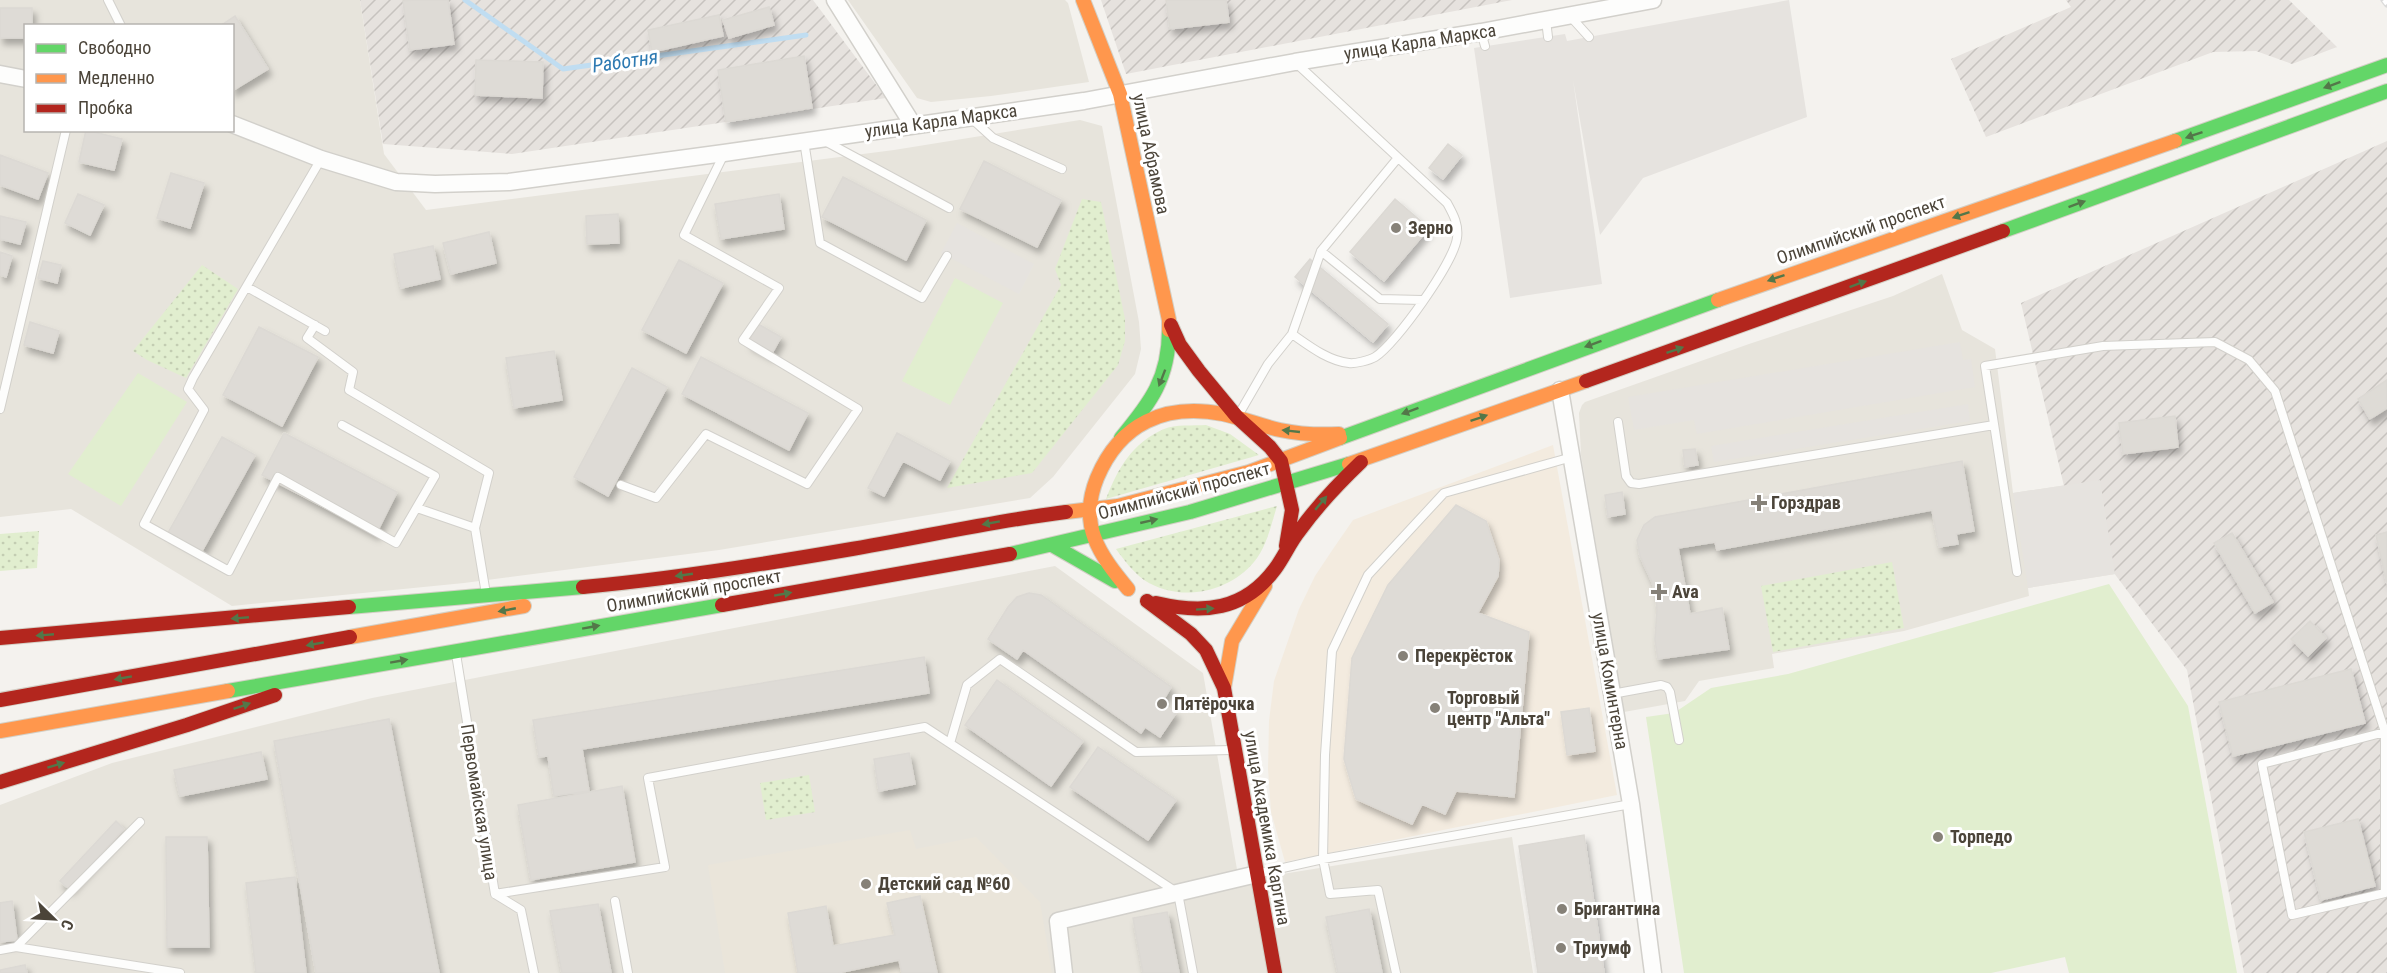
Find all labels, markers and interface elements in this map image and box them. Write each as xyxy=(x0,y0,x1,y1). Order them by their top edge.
street label: улица Карла Маркса xyxy=(1342,19,1497,64)
legend xyxy=(24,24,234,132)
text: Свободно xyxy=(78,37,151,58)
water label: Работня xyxy=(590,44,660,78)
text: Медленно xyxy=(78,67,155,88)
one-way arrow xyxy=(2323,81,2341,90)
street label: улица Абрамова xyxy=(1128,92,1174,216)
text: Пробка xyxy=(78,97,133,118)
street label: улица Карла Маркса xyxy=(863,99,1018,142)
one-way arrow xyxy=(2185,130,2203,140)
street label: Олимпийский проспект xyxy=(1774,191,1948,268)
one-way arrow xyxy=(2069,199,2087,209)
one-way arrow xyxy=(1952,210,1970,220)
place label: Зерно xyxy=(1408,217,1453,238)
marker: Зерно xyxy=(1389,221,1403,235)
one-way arrow xyxy=(1767,274,1785,283)
one-way arrow xyxy=(1850,279,1868,289)
one-way arrow xyxy=(1584,340,1602,350)
one-way arrow xyxy=(1666,345,1684,355)
one-way arrow xyxy=(1157,369,1167,387)
one-way arrow xyxy=(1401,407,1419,417)
one-way arrow xyxy=(1470,413,1488,423)
one-way arrow xyxy=(1282,426,1301,436)
street label: Олимпийский проспект xyxy=(1096,457,1272,524)
place label: Горздрав xyxy=(1771,492,1841,513)
one-way arrow xyxy=(1314,496,1327,511)
marker: Горздрав xyxy=(1752,496,1766,510)
one-way arrow xyxy=(1139,516,1158,526)
one-way arrow xyxy=(981,519,1000,528)
street label: Олимпийский проспект xyxy=(605,565,783,616)
one-way arrow xyxy=(675,570,694,579)
place label: Ava xyxy=(1672,581,1699,602)
marker: Ava xyxy=(1650,583,1668,601)
one-way arrow xyxy=(774,589,793,598)
one-way arrow xyxy=(1195,604,1214,614)
one-way arrow xyxy=(497,606,516,615)
street label: улица Коминтерна xyxy=(1588,611,1633,751)
one-way arrow xyxy=(230,613,249,623)
one-way arrow xyxy=(582,623,601,632)
one-way arrow xyxy=(36,630,55,640)
one-way arrow xyxy=(305,640,324,649)
place label: Перекрёсток xyxy=(1415,645,1513,666)
marker: Перекрёсток xyxy=(1396,649,1410,663)
one-way arrow xyxy=(389,656,408,665)
one-way arrow xyxy=(113,674,132,683)
place label: Торговый центр "Альта" xyxy=(1447,687,1550,729)
place label: Пятёрочка xyxy=(1174,693,1254,714)
marker: Пятёрочка xyxy=(1155,697,1169,711)
one-way arrow xyxy=(233,701,251,711)
marker: Торговый центр "Альта" xyxy=(1428,701,1442,715)
street label: Первомайская улица xyxy=(457,722,502,882)
street label: улица Академика Каргина xyxy=(1240,729,1295,927)
one-way arrow xyxy=(47,760,65,769)
place label: Торпедо xyxy=(1950,826,2013,847)
marker: Торпедо xyxy=(1931,830,1945,844)
place label: Детский сад №60 xyxy=(878,873,1010,894)
marker: Детский сад №60 xyxy=(859,877,873,891)
north arrow xyxy=(24,889,84,949)
place label: Бригантина xyxy=(1574,898,1660,919)
marker: Бригантина xyxy=(1555,902,1569,916)
text: С xyxy=(57,917,78,933)
place label: Триумф xyxy=(1573,937,1631,958)
marker: Триумф xyxy=(1554,941,1568,955)

